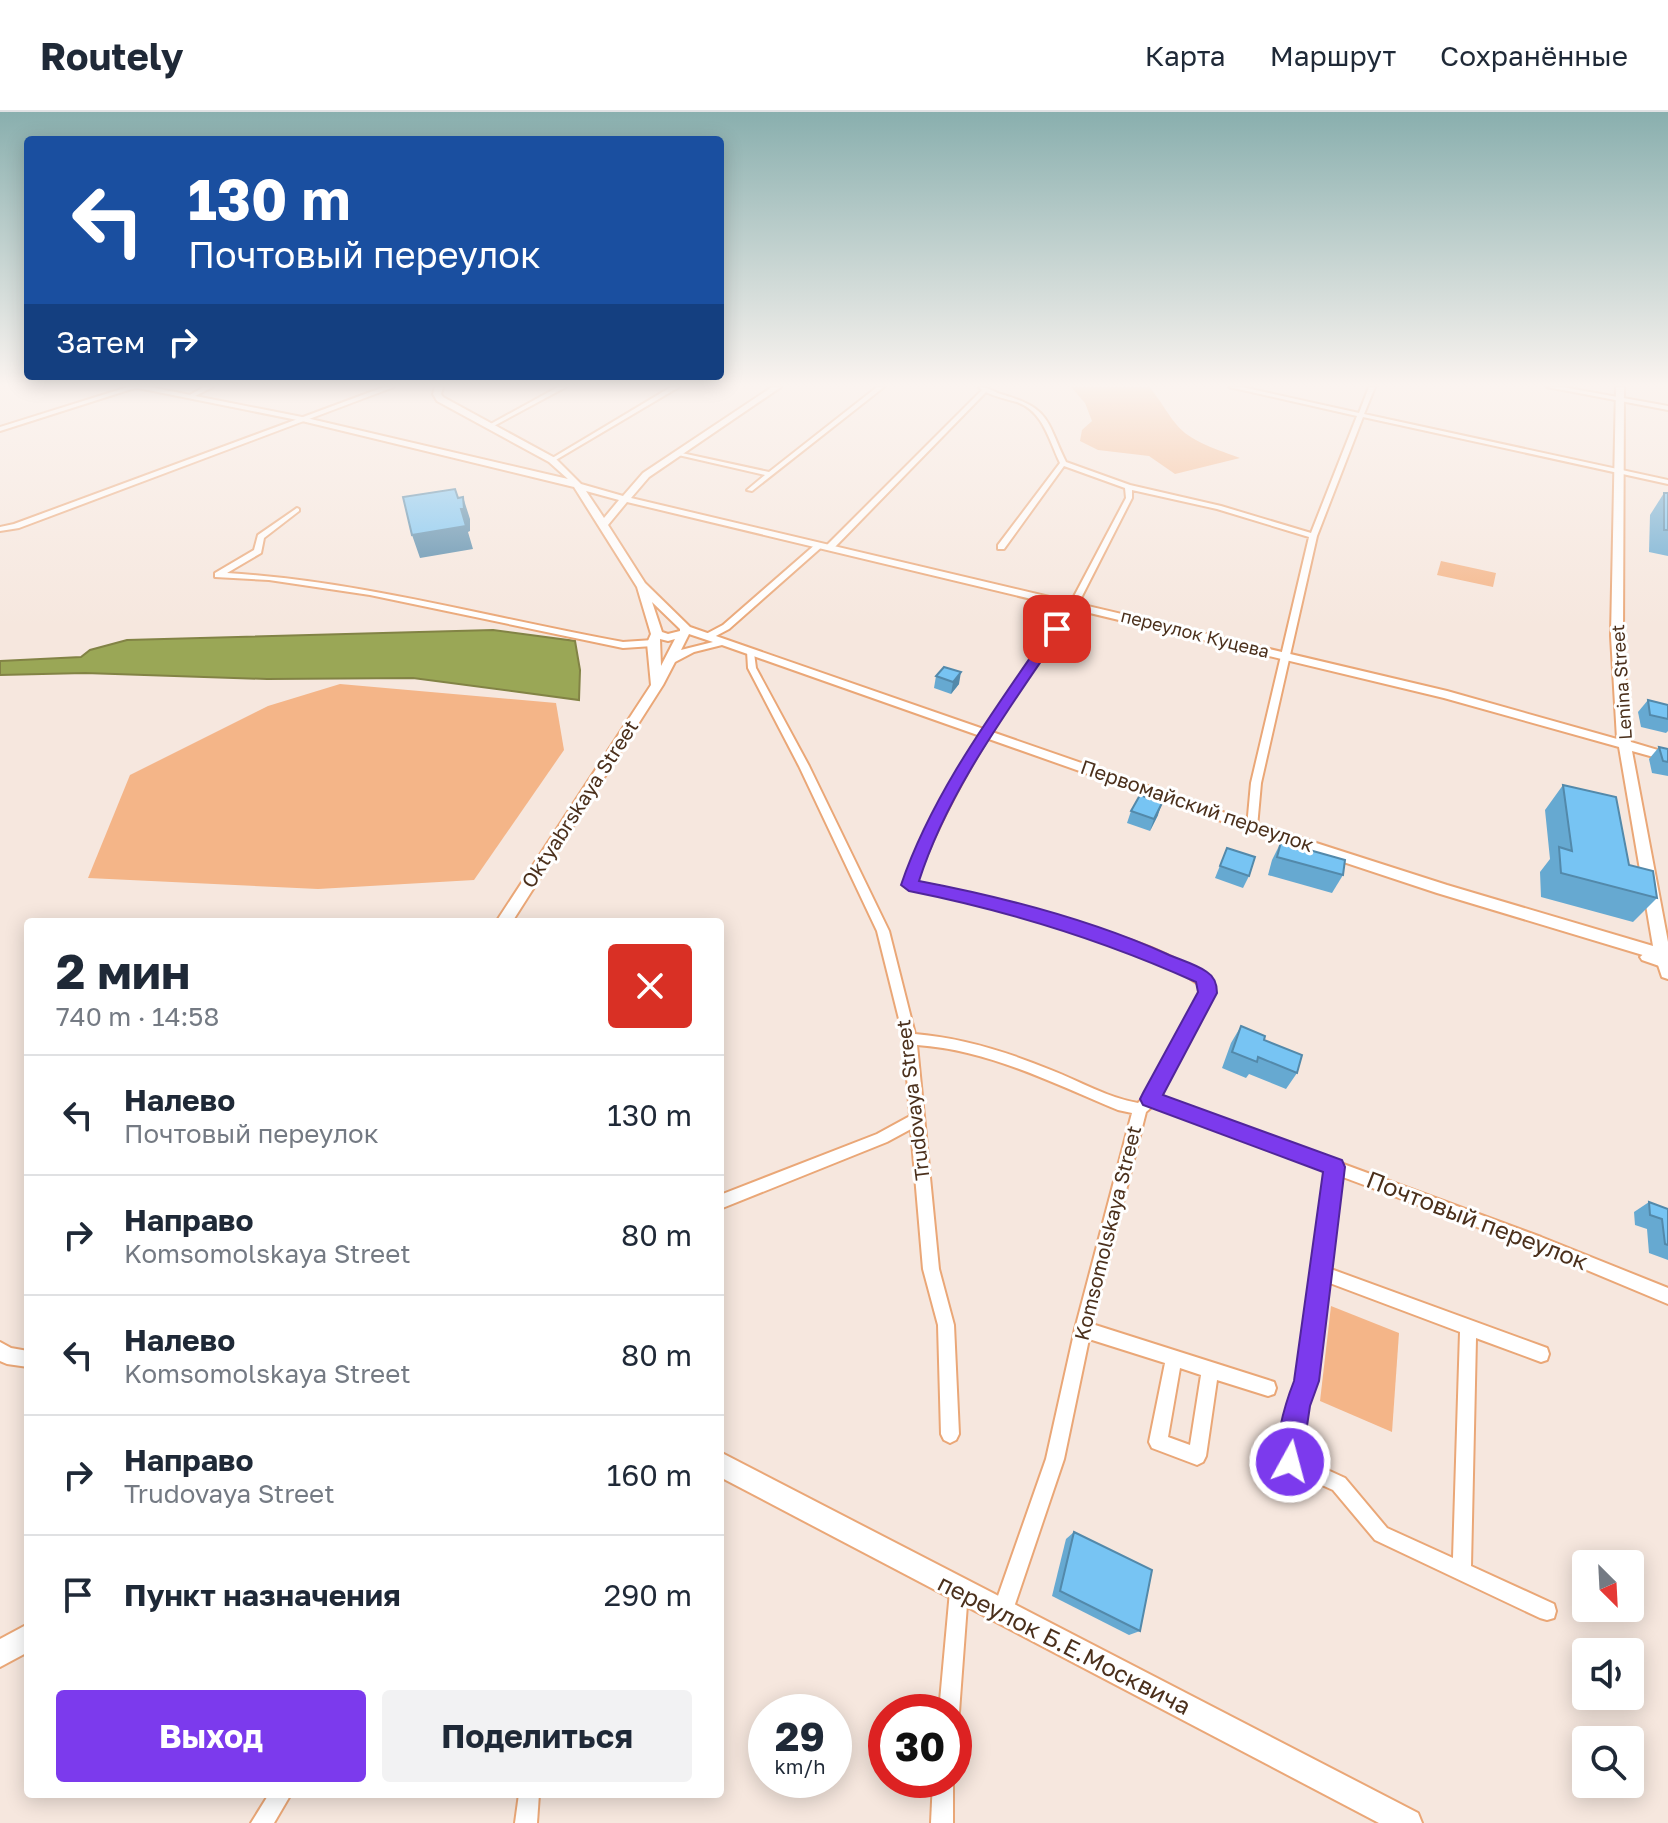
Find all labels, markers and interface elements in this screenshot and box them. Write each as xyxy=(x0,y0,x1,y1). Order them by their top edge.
text: Routely xyxy=(40,33,184,78)
text: Карта xyxy=(1145,39,1226,72)
text: Маршрут xyxy=(1270,39,1396,72)
text: Сохранённые xyxy=(1440,39,1628,72)
text: 130 m xyxy=(188,165,350,232)
icon: left xyxy=(56,168,160,272)
text: Почтовый переулок xyxy=(188,233,541,276)
icon: right xyxy=(161,320,205,364)
text: Затем xyxy=(56,324,145,360)
pin xyxy=(1023,595,1091,663)
street label: переулок Куцева xyxy=(1119,604,1272,662)
icon: arrive xyxy=(1035,607,1079,651)
street label: Lenina Street xyxy=(1606,624,1636,740)
street label: Oktyabrskaya Street xyxy=(516,715,642,892)
street label: Первомайский переулок xyxy=(1078,754,1317,856)
text: 2 мин xyxy=(56,942,190,1000)
button: close xyxy=(608,944,692,1028)
text: 740 m · 14:58 xyxy=(56,1001,219,1032)
street label: Trudovaya Street xyxy=(890,1018,934,1182)
text: Налево xyxy=(124,1082,235,1118)
icon: left xyxy=(56,1093,100,1137)
text: 130 m xyxy=(607,1097,692,1133)
text: Почтовый переулок xyxy=(124,1118,379,1149)
street label: Komsomolskaya Street xyxy=(1069,1123,1145,1343)
street label: Почтовый переулок xyxy=(1363,1164,1593,1275)
text: Направо xyxy=(124,1202,253,1238)
icon: right xyxy=(56,1213,100,1257)
text: 80 m xyxy=(621,1217,692,1253)
text: Komsomolskaya Street xyxy=(124,1238,411,1269)
text: Налево xyxy=(124,1322,235,1358)
icon: left xyxy=(56,1333,100,1377)
text: 80 m xyxy=(621,1337,692,1373)
text: Komsomolskaya Street xyxy=(124,1358,411,1389)
position arrow xyxy=(1248,1420,1332,1504)
text: Направо xyxy=(124,1442,253,1478)
icon: right xyxy=(56,1453,100,1497)
text: 160 m xyxy=(607,1457,692,1493)
text: Trudovaya Street xyxy=(124,1478,335,1509)
north arrow xyxy=(1572,1550,1644,1622)
map controls xyxy=(1572,1550,1644,1798)
street label: переулок Б.Е.Москвича xyxy=(933,1567,1196,1720)
icon: arrive xyxy=(56,1573,100,1617)
text: Пункт назначения xyxy=(124,1577,401,1613)
text: 290 m xyxy=(604,1577,692,1613)
button: sound xyxy=(1572,1638,1644,1710)
button: Выход xyxy=(56,1690,366,1782)
button: Поделиться xyxy=(382,1690,692,1782)
speed limit sign: 30 xyxy=(868,1694,972,1798)
text: 29 xyxy=(775,1712,825,1760)
button: search xyxy=(1572,1726,1644,1798)
text: km/h xyxy=(775,1754,825,1778)

